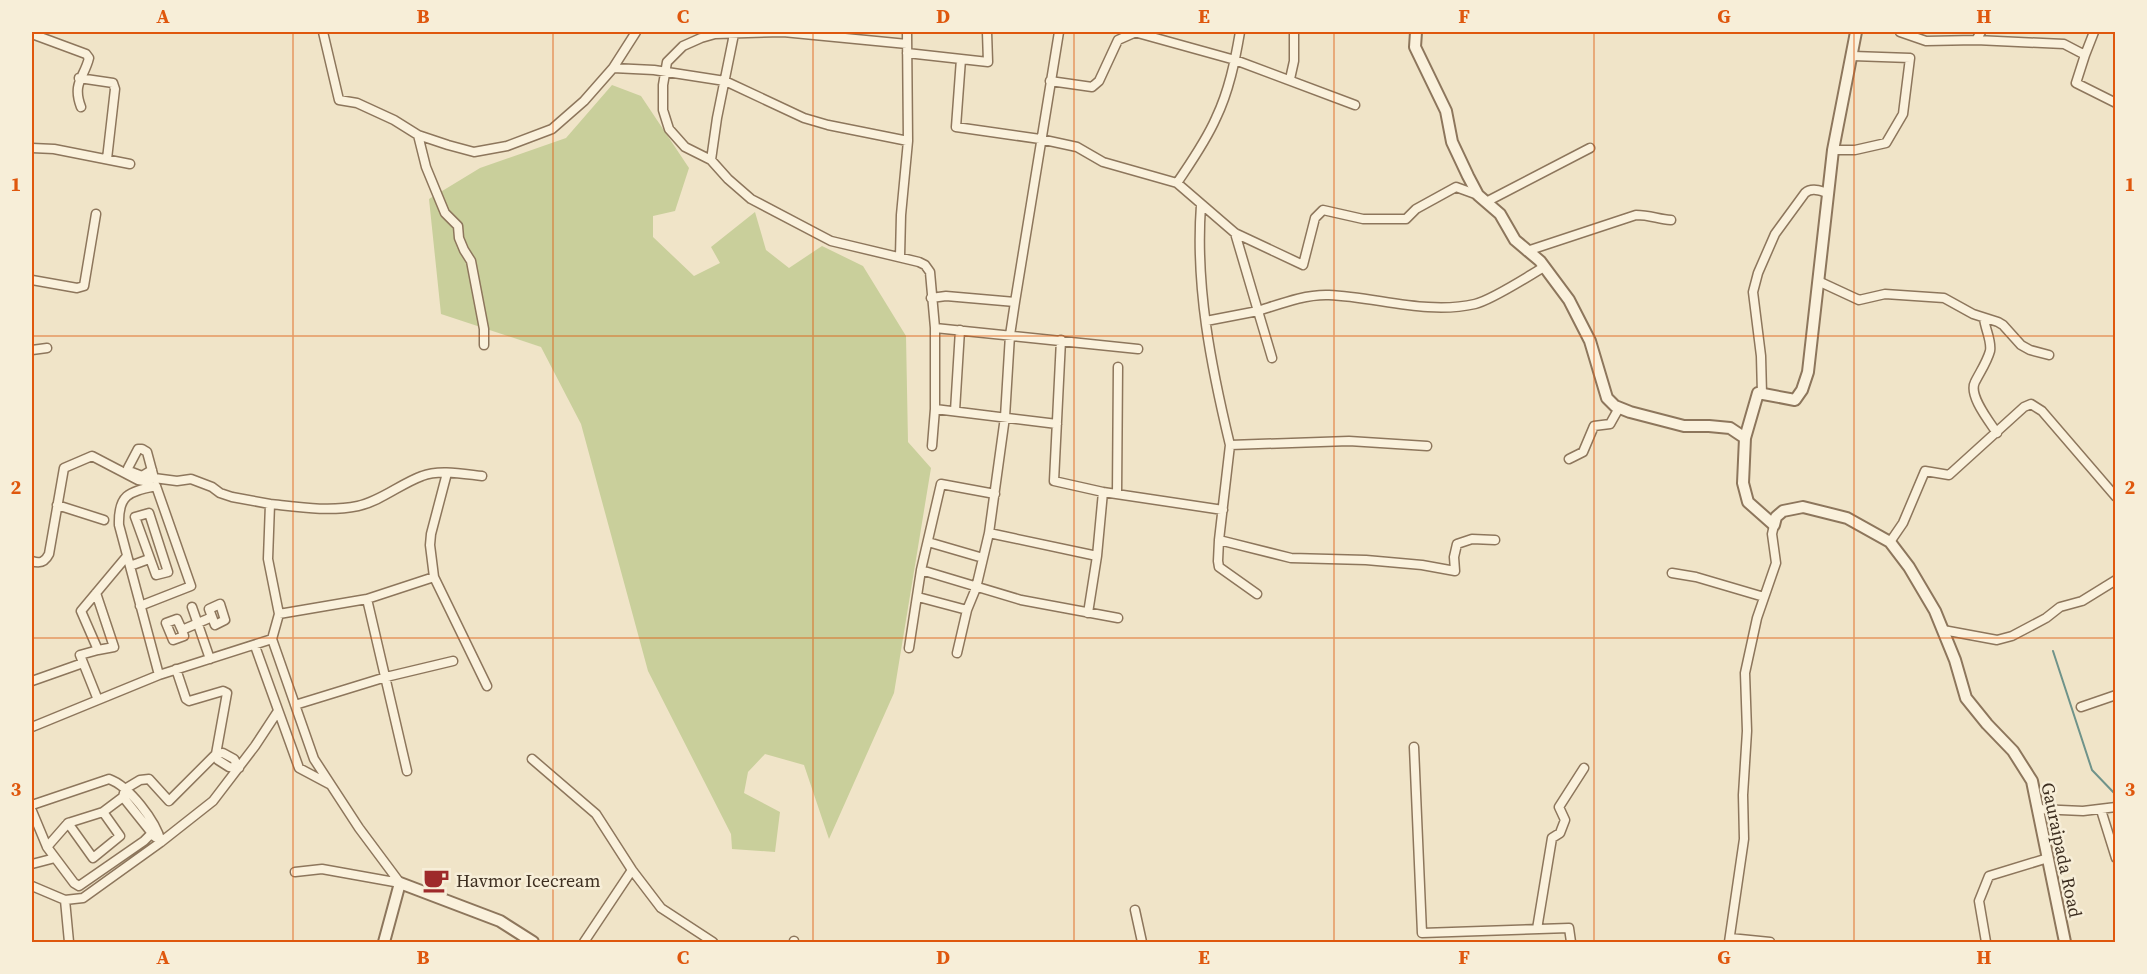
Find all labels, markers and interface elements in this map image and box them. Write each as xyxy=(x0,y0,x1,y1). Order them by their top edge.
text: A xyxy=(156,2,170,30)
text: B xyxy=(416,2,430,30)
text: C xyxy=(677,2,689,30)
text: D xyxy=(936,2,950,30)
text: E xyxy=(1198,2,1210,30)
text: F xyxy=(1458,2,1470,30)
text: G xyxy=(1717,2,1731,30)
text: H xyxy=(1976,2,1992,30)
text: 1 xyxy=(11,170,21,198)
text: 1 xyxy=(2125,170,2135,198)
text: 2 xyxy=(11,473,22,501)
text: 2 xyxy=(2125,473,2136,501)
text: 3 xyxy=(11,775,22,803)
text: 3 xyxy=(2125,775,2136,803)
street label: Gauraipada Road xyxy=(2035,780,2089,920)
cafe icon: Havmor Icecream xyxy=(421,865,451,895)
place label: Havmor Icecream xyxy=(456,868,600,893)
text: A xyxy=(156,943,170,971)
text: B xyxy=(416,943,430,971)
text: C xyxy=(677,943,689,971)
text: D xyxy=(936,943,950,971)
text: E xyxy=(1198,943,1210,971)
text: F xyxy=(1458,943,1470,971)
text: G xyxy=(1717,943,1731,971)
text: H xyxy=(1976,943,1992,971)

